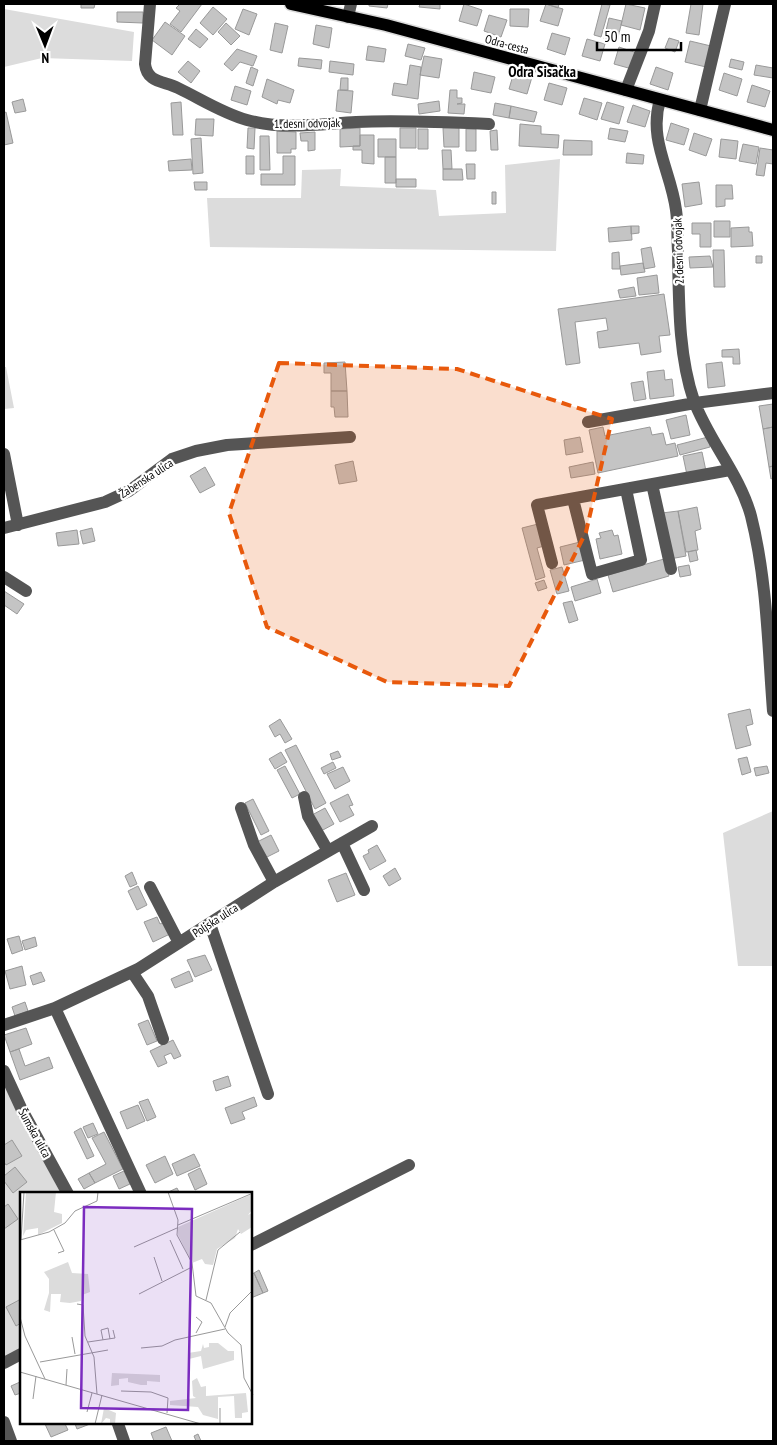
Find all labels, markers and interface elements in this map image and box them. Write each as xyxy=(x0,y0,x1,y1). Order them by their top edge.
north arrow xyxy=(20,20,70,70)
scale bar xyxy=(597,20,681,52)
text: 50 m xyxy=(604,27,630,46)
street label: Odra-cesta xyxy=(484,31,531,57)
text: N xyxy=(41,49,49,67)
district label: Odra Sisačka xyxy=(508,62,576,81)
street label: 1. desni odvojak xyxy=(274,115,341,131)
street label: 2. desni odvojak xyxy=(669,217,687,284)
street label: Žabenska ulica xyxy=(116,455,176,501)
street label: Poljska ulica xyxy=(189,900,241,940)
street label: Šumska ulica xyxy=(15,1106,55,1160)
inset map xyxy=(20,1192,252,1425)

